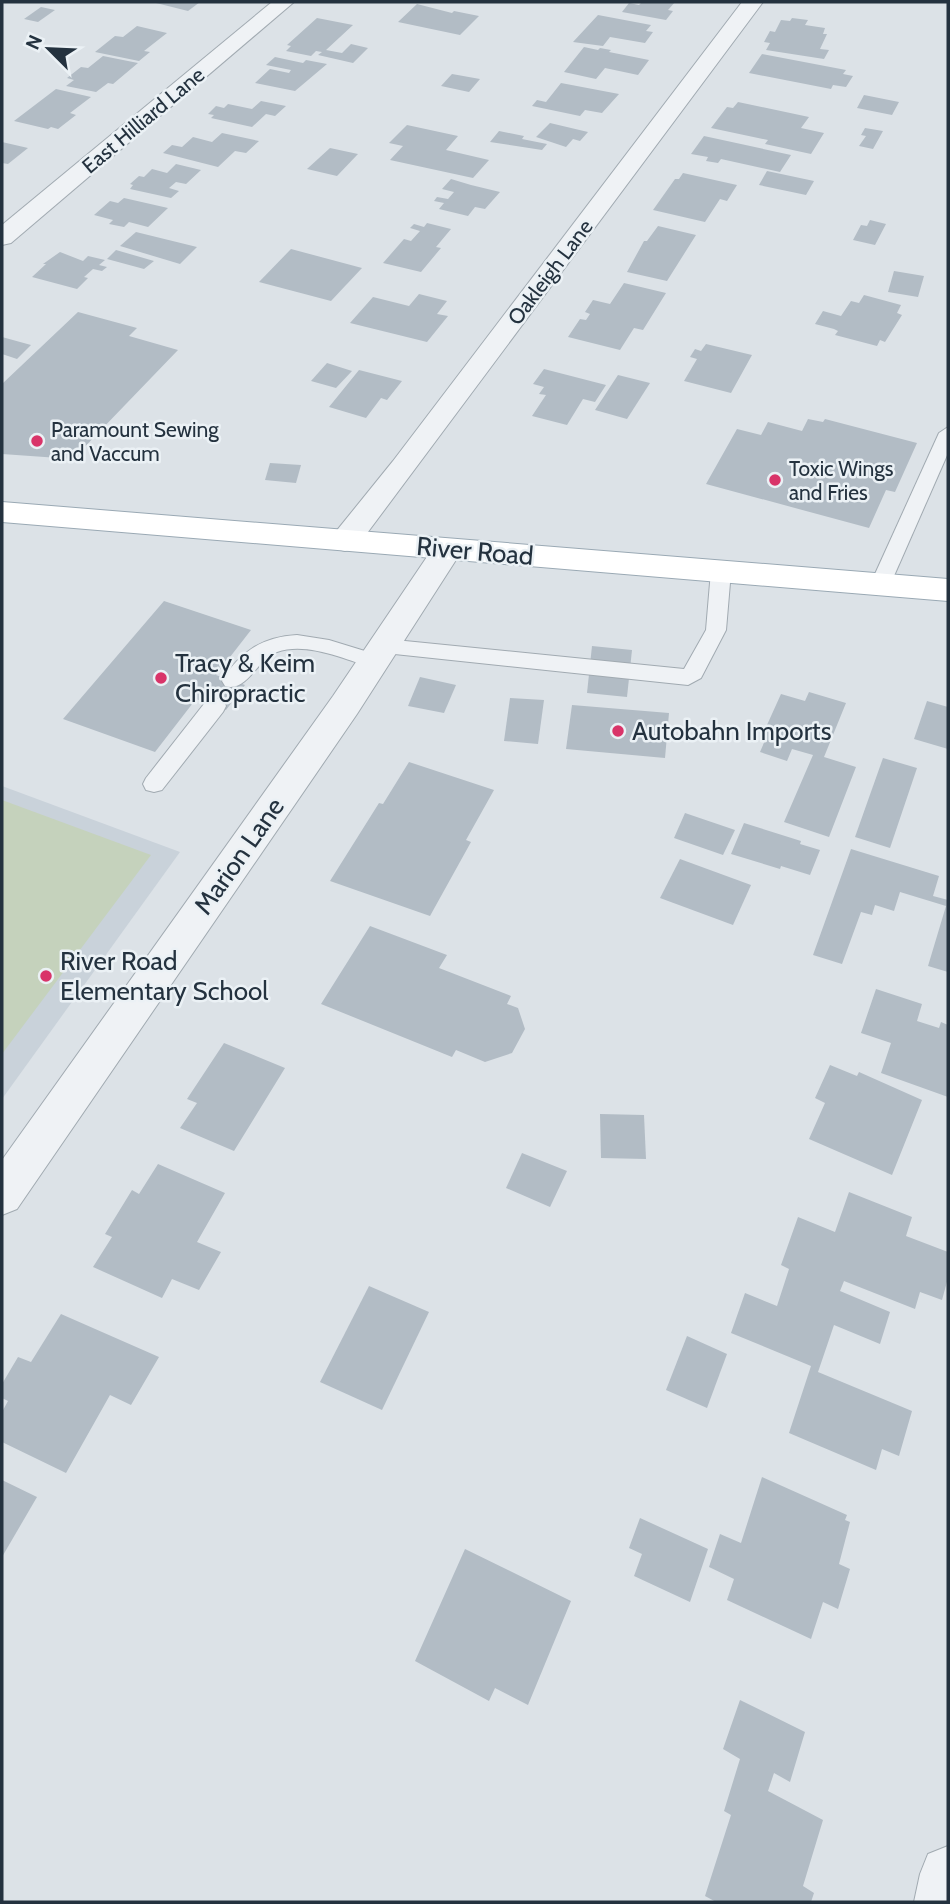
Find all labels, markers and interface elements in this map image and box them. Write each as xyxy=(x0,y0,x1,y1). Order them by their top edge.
north arrow xyxy=(14,14,84,84)
text: N xyxy=(21,31,47,53)
street label: East Hilliard Lane xyxy=(77,62,209,178)
street label: Oakleigh Lane xyxy=(502,214,598,330)
place label: Paramount Sewing and Vaccum xyxy=(51,417,219,466)
marker: Paramount Sewing and Vaccum xyxy=(29,433,45,449)
place label: Toxic Wings and Fries xyxy=(789,456,894,505)
marker: Toxic Wings and Fries xyxy=(767,472,783,488)
street label: River Road xyxy=(415,530,535,572)
place label: Tracy & Keim Chiropractic xyxy=(175,647,315,709)
marker: Tracy & Keim Chiropractic xyxy=(153,670,169,686)
place label: Autobahn Imports xyxy=(632,715,832,747)
marker: Autobahn Imports xyxy=(610,723,626,739)
street label: Marion Lane xyxy=(187,791,291,921)
place label: River Road Elementary School xyxy=(60,945,268,1007)
marker: River Road Elementary School xyxy=(38,968,54,984)

